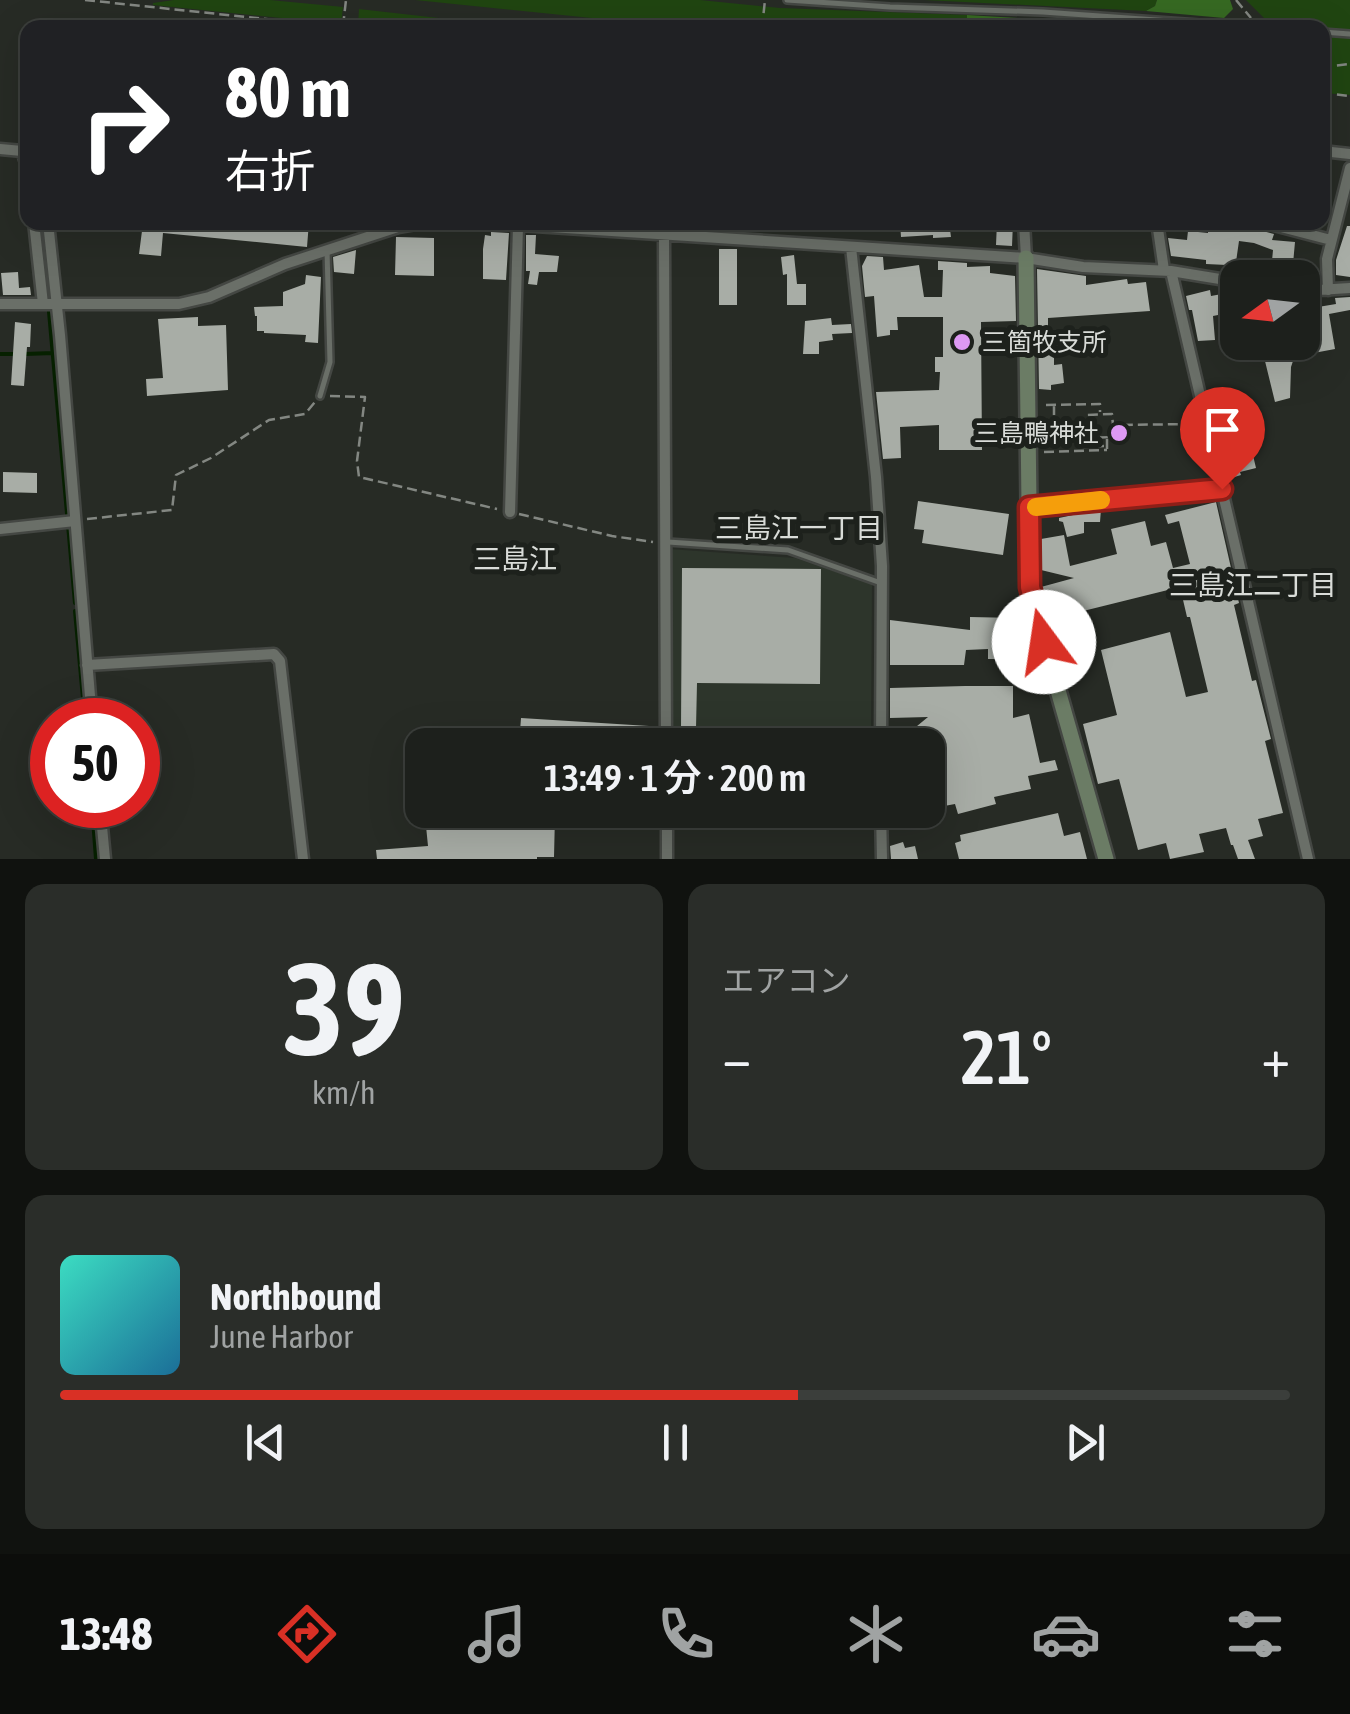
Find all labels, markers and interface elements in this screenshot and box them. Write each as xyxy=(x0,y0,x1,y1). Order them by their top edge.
text: 80 m xyxy=(225,52,351,132)
icon: right xyxy=(60,60,190,190)
text: 右折 xyxy=(225,145,315,197)
north arrow xyxy=(1220,260,1320,360)
map controls xyxy=(1220,260,1320,360)
place label: 三箇牧支所 xyxy=(982,328,1107,356)
marker: 三箇牧支所 xyxy=(951,331,973,353)
pin xyxy=(1180,387,1265,490)
icon: arrive xyxy=(1195,402,1250,457)
place label: 三島鴨神社 xyxy=(974,419,1099,447)
marker: 三島鴨神社 xyxy=(1108,422,1130,444)
district label: 三島江一丁目 xyxy=(715,512,883,544)
district label: 三島江 xyxy=(473,543,557,575)
district label: 三島江二丁目 xyxy=(1169,569,1337,601)
position arrow xyxy=(992,590,1096,694)
speed limit sign: 50 xyxy=(30,698,160,828)
text: 13:49 · 1 分 · 200 m xyxy=(544,756,806,799)
text: 39 xyxy=(283,934,405,1083)
text: エアコン xyxy=(723,962,851,999)
text: 21° xyxy=(961,1014,1052,1100)
text: − xyxy=(723,1026,751,1089)
text: + xyxy=(1261,1026,1290,1089)
text: km/h xyxy=(312,1074,375,1111)
text: Northbound xyxy=(210,1275,381,1318)
text: June Harbor xyxy=(210,1318,353,1355)
icon: previous xyxy=(238,1415,293,1470)
icon: pause xyxy=(648,1415,703,1470)
icon: next xyxy=(1058,1415,1113,1470)
icon: directions xyxy=(272,1599,342,1669)
icon: music xyxy=(462,1599,532,1669)
icon: phone xyxy=(651,1599,721,1669)
icon: climate xyxy=(841,1599,911,1669)
icon: car xyxy=(1031,1599,1101,1669)
icon: filters xyxy=(1220,1599,1290,1669)
text: 13:48 xyxy=(60,1608,152,1660)

